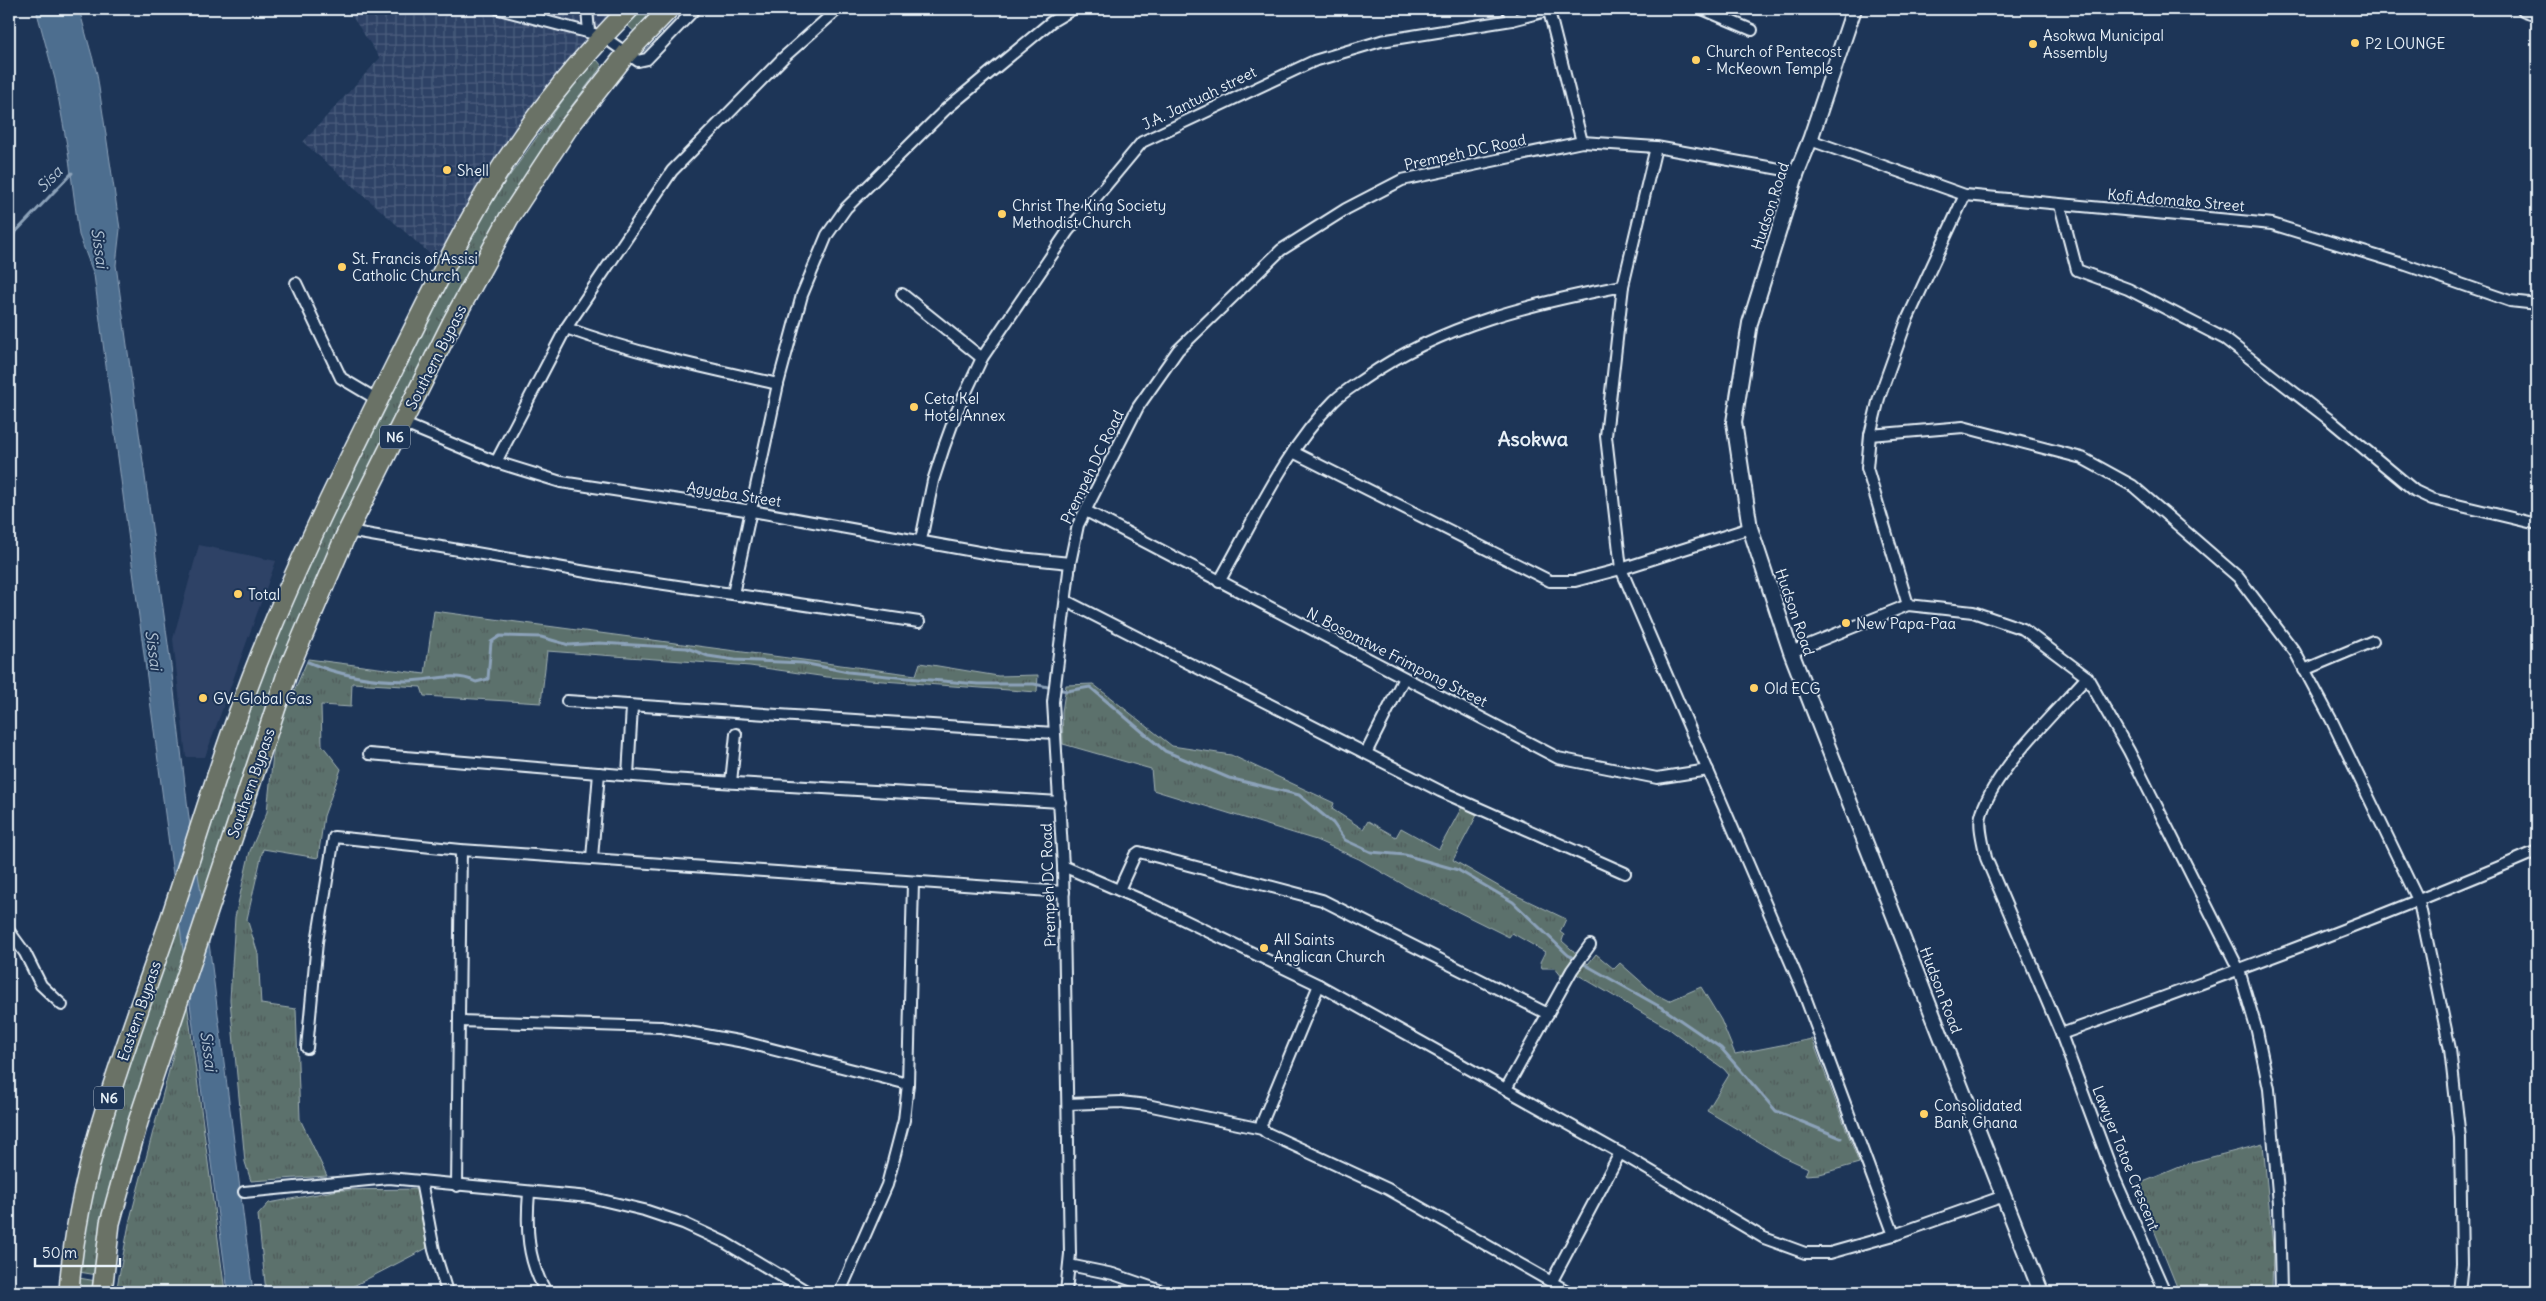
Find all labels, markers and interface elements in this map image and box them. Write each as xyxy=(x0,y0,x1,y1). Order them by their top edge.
place label: Asokwa Municipal Assembly xyxy=(2043,26,2164,62)
place label: P2 LOUNGE xyxy=(2365,34,2445,53)
marker: P2 LOUNGE xyxy=(2349,37,2361,49)
marker: Asokwa Municipal Assembly xyxy=(2027,38,2039,50)
place label: Church of Pentecost - McKeown Temple xyxy=(1706,42,1842,78)
marker: Church of Pentecost - McKeown Temple xyxy=(1690,54,1702,66)
street label: J.A. Jantuah street xyxy=(1139,62,1259,134)
street label: Prempeh DC Road xyxy=(1402,130,1528,174)
street label: Hudson Road xyxy=(1747,160,1793,252)
water label: Sisa xyxy=(32,161,67,196)
place label: Shell xyxy=(457,161,489,180)
marker: Shell xyxy=(441,164,453,176)
street label: Kofi Adomako Street xyxy=(2107,185,2245,215)
place label: Christ The King Society Methodist Church xyxy=(1012,196,1166,232)
marker: Christ The King Society Methodist Church xyxy=(996,208,1008,220)
water label: Sissai xyxy=(87,227,113,271)
place label: St. Francis of Assisi Catholic Church xyxy=(352,249,478,285)
marker: St. Francis of Assisi Catholic Church xyxy=(336,261,348,273)
street label: Southern Bypass xyxy=(401,301,471,412)
place label: Ceta Kel Hotel Annex xyxy=(924,389,1006,425)
marker: Ceta Kel Hotel Annex xyxy=(908,401,920,413)
street label: Prempeh DC Road xyxy=(1056,407,1128,527)
road number: N6 xyxy=(380,426,410,448)
district label: Asokwa xyxy=(1498,426,1569,451)
street label: Agyaba Street xyxy=(685,477,783,511)
street label: Hudson Road xyxy=(1771,566,1819,658)
place label: Total xyxy=(248,585,280,604)
marker: Total xyxy=(232,588,244,600)
street label: N. Bosomtwe Frimpong Street xyxy=(1303,603,1491,711)
place label: New Papa-Paa xyxy=(1856,614,1956,633)
marker: New Papa-Paa xyxy=(1840,617,1852,629)
water label: Sissai xyxy=(141,629,167,673)
place label: Old ECG xyxy=(1764,679,1821,698)
marker: Old ECG xyxy=(1748,682,1760,694)
place label: GV-Global Gas xyxy=(213,689,312,708)
marker: GV-Global Gas xyxy=(197,692,209,704)
street label: Southern Bypass xyxy=(223,725,279,840)
street label: Prempeh DC Road xyxy=(1036,823,1060,947)
place label: All Saints Anglican Church xyxy=(1274,930,1386,966)
marker: All Saints Anglican Church xyxy=(1258,942,1270,954)
street label: Hudson Road xyxy=(1916,944,1966,1036)
street label: Eastern Bypass xyxy=(113,958,165,1063)
water label: Sissai xyxy=(196,1030,222,1074)
street label: Lawyer Totoe Crescent xyxy=(2088,1083,2164,1233)
road number: N6 xyxy=(94,1086,124,1110)
place label: Consolidated Bank Ghana xyxy=(1934,1096,2022,1132)
marker: Consolidated Bank Ghana xyxy=(1918,1108,1930,1120)
scale bar xyxy=(35,1236,120,1268)
text: 50 m xyxy=(42,1243,77,1262)

